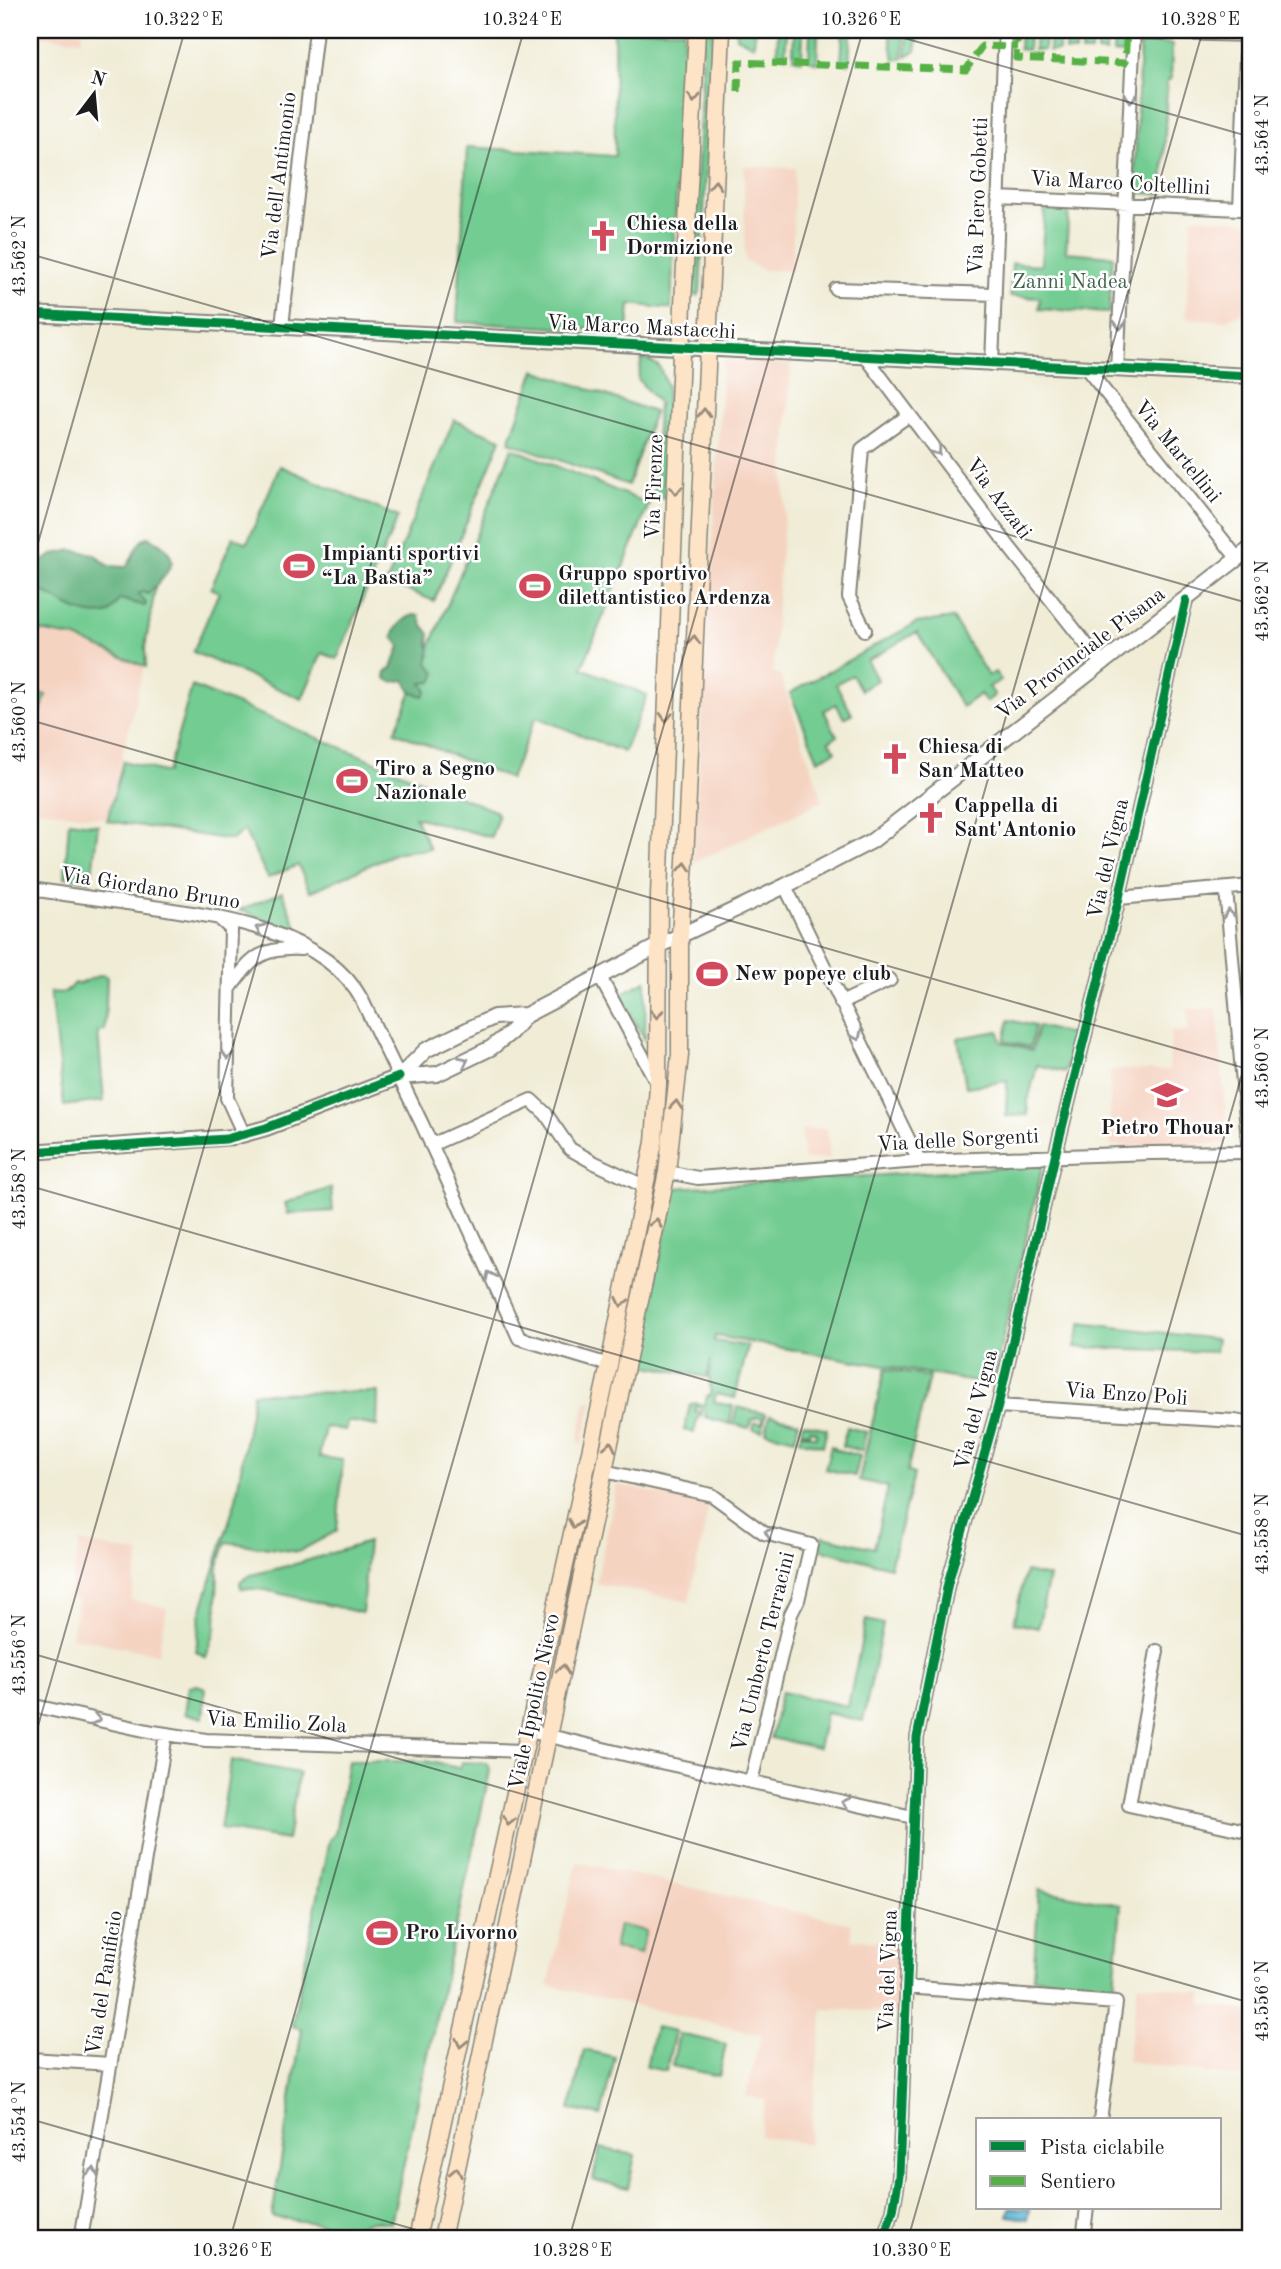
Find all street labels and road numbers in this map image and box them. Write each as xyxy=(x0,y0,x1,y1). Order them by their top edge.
street label: Via dell'Antimonio xyxy=(259,91,301,261)
street label: Via Piero Gobetti xyxy=(966,117,992,275)
street label: Via Marco Coltellini xyxy=(1029,169,1211,199)
street label: Via Marco Mastacchi xyxy=(546,313,736,343)
street label: Via Martellini xyxy=(1130,397,1224,507)
street label: Via Firenze xyxy=(643,434,667,540)
street label: Via Azzati xyxy=(961,455,1035,543)
street label: Via Provinciale Pisana xyxy=(993,584,1169,724)
street label: Via del Vigna xyxy=(1085,797,1133,921)
street label: Via Giordano Bruno xyxy=(58,864,242,914)
street label: Via delle Sorgenti xyxy=(876,1126,1040,1156)
street label: Via del Vigna xyxy=(952,1348,1002,1472)
street label: Via Enzo Poli xyxy=(1064,1380,1188,1410)
street label: Via Umberto Terracini xyxy=(729,1550,799,1754)
street label: Viale Ippolito Nievo xyxy=(506,1612,564,1792)
street label: Via Emilio Zola xyxy=(205,1709,347,1737)
street label: Via del Panificio xyxy=(83,1909,127,2057)
street label: Via del Vigna xyxy=(876,1909,902,2033)

